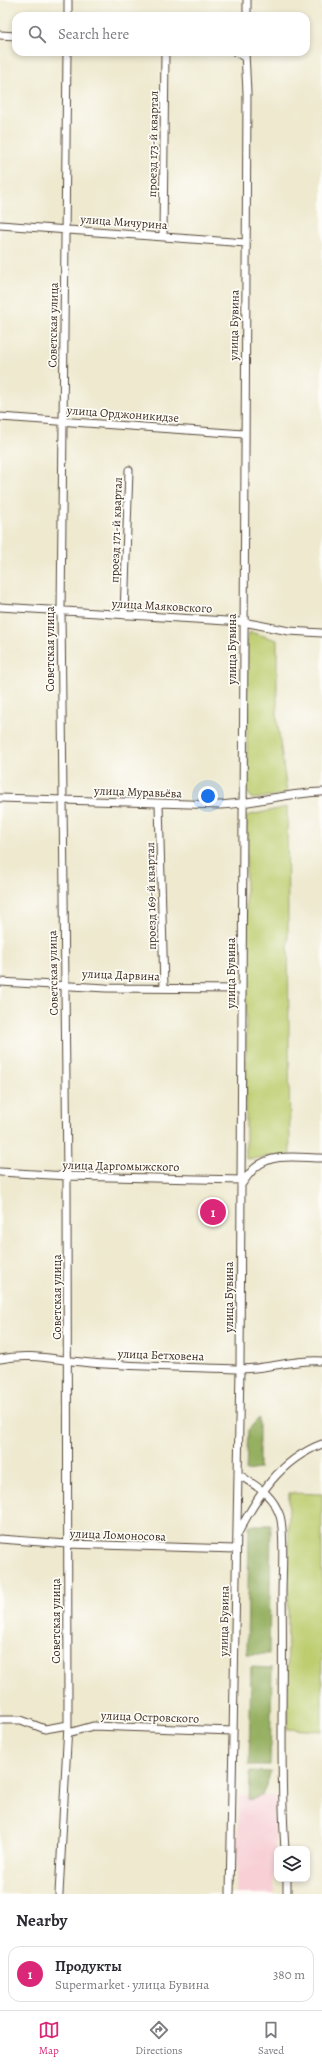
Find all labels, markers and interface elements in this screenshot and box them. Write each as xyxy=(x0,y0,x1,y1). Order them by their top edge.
search box xyxy=(12,12,310,56)
icon: search xyxy=(26,23,48,45)
text: Search here xyxy=(58,24,129,44)
street label: проезд 173-й квартал xyxy=(144,90,162,198)
street label: улица Мичурина xyxy=(79,211,168,233)
street label: Советская улица xyxy=(44,282,62,368)
street label: улица Бувина xyxy=(225,289,243,362)
street label: улица Орджоникидзе xyxy=(65,402,180,426)
street label: проезд 171-й квартал xyxy=(106,477,126,583)
street label: улица Маяковского xyxy=(110,595,213,617)
street label: Советская улица xyxy=(42,606,58,692)
street label: улица Бувина xyxy=(224,613,240,685)
street label: улица Муравьёва xyxy=(93,782,183,802)
your location xyxy=(198,786,218,806)
street label: проезд 169-й квартал xyxy=(142,842,160,950)
street label: Советская улица xyxy=(44,930,62,1016)
street label: улица Бувина xyxy=(223,937,239,1009)
street label: улица Дарвина xyxy=(81,966,161,984)
street label: улица Даргомыжского xyxy=(61,1157,180,1175)
pin: 1 xyxy=(200,1197,226,1227)
street label: Советская улица xyxy=(49,1254,65,1340)
street label: улица Бувина xyxy=(221,1261,237,1333)
street label: улица Бетховена xyxy=(117,1345,205,1365)
street label: улица Ломоносова xyxy=(69,1525,167,1545)
street label: Советская улица xyxy=(48,1578,64,1664)
street label: улица Бувина xyxy=(215,1585,233,1658)
street label: улица Островского xyxy=(100,1707,199,1727)
map controls xyxy=(274,1846,310,1882)
button: layers xyxy=(274,1846,310,1882)
text: Nearby xyxy=(16,1909,67,1932)
text: Продукты xyxy=(55,1956,122,1976)
text: 1 xyxy=(28,1966,32,1983)
text: 380 m xyxy=(273,1966,305,1983)
text: Supermarket · улица Бувина xyxy=(55,1976,209,1993)
tab: Map xyxy=(38,2019,60,2058)
tab: Directions xyxy=(135,2019,183,2058)
tab: Saved xyxy=(258,2019,284,2058)

